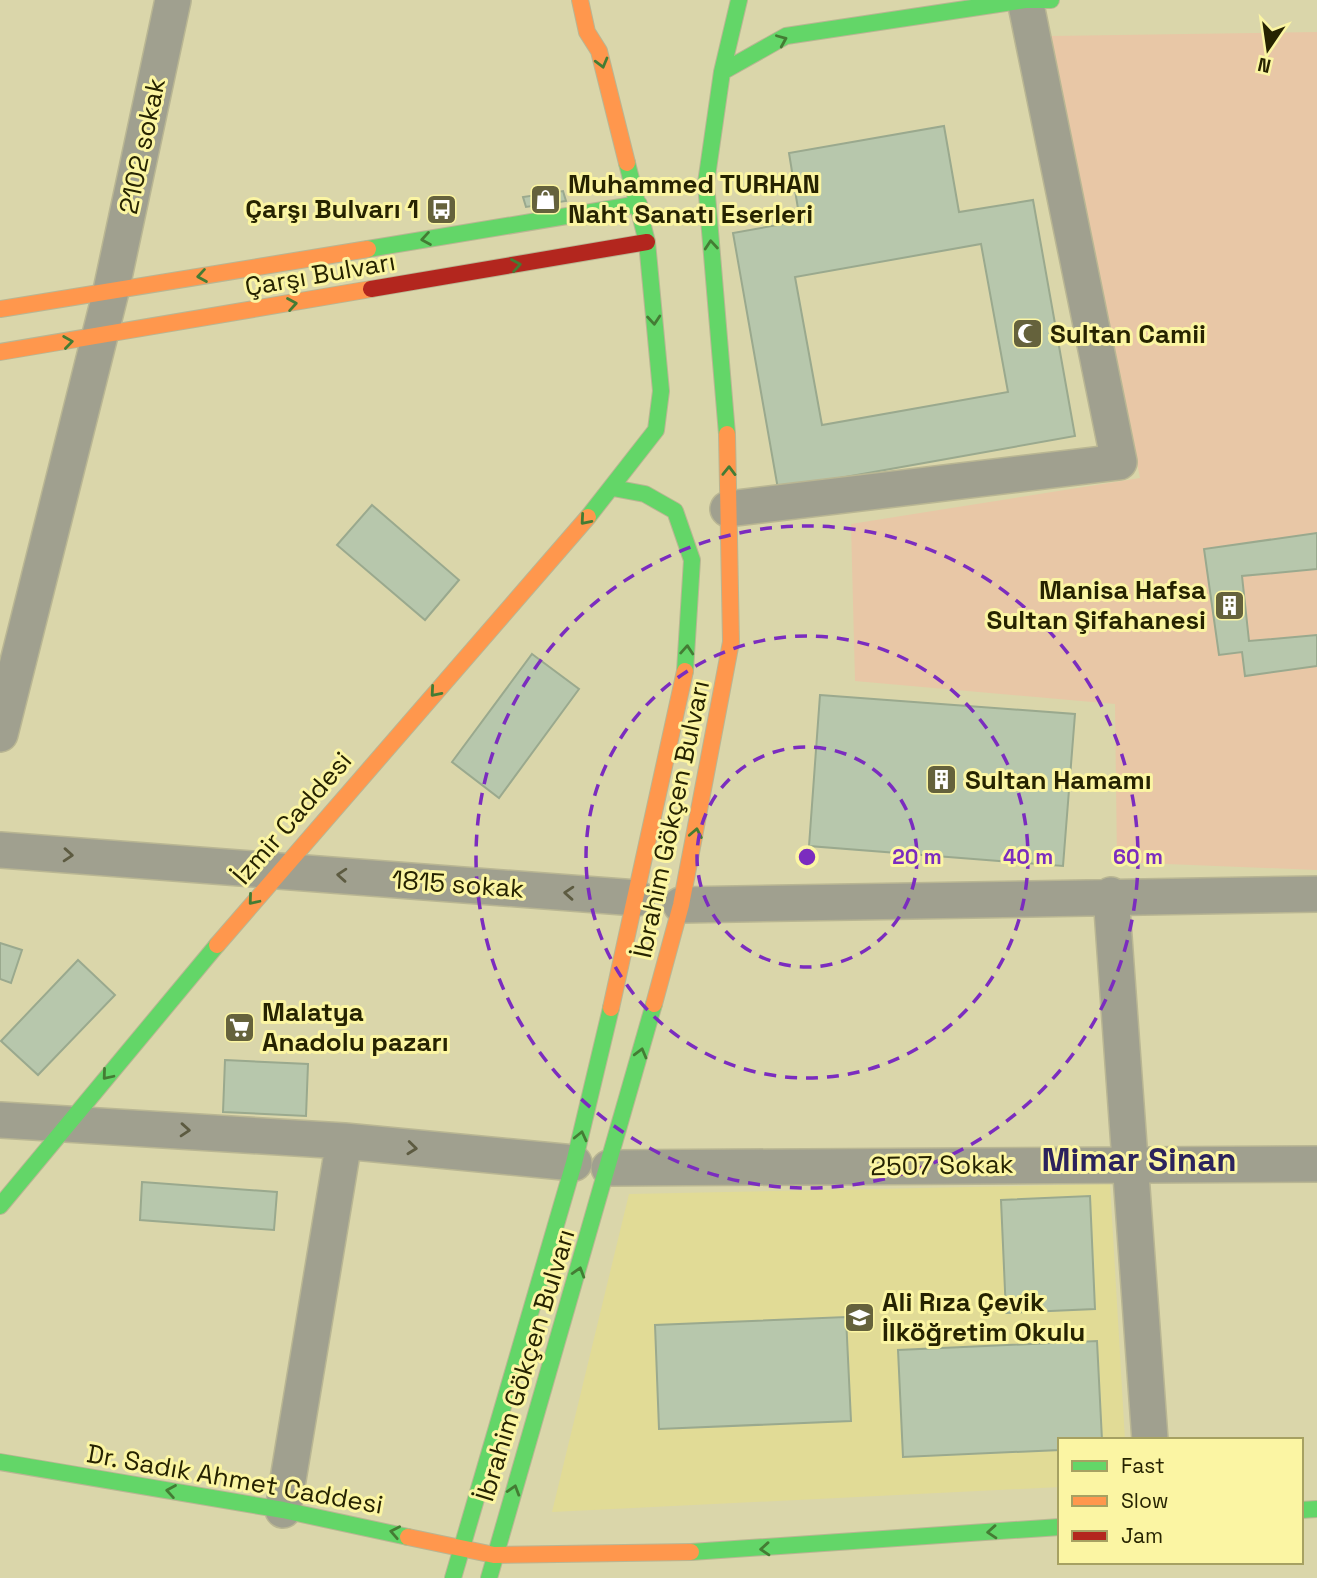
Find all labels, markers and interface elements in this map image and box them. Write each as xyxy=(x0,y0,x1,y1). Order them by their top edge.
north arrow xyxy=(1233,14,1303,84)
one-way arrow xyxy=(775,34,787,48)
text: N xyxy=(1255,51,1273,79)
one-way arrow xyxy=(594,57,608,69)
street label: 2102 sokak xyxy=(111,75,173,217)
place label: Muhammed TURHAN Naht Sanatı Eserleri xyxy=(568,167,820,231)
shop icon: Muhammed TURHAN Naht Sanatı Eserleri xyxy=(528,182,562,216)
place label: Çarşı Bulvarı 1 xyxy=(245,192,419,226)
bus stop icon: Çarşı Bulvarı 1 xyxy=(425,192,459,226)
one-way arrow xyxy=(420,231,432,246)
one-way arrow xyxy=(704,239,719,250)
street label: Çarşı Bulvarı xyxy=(242,244,398,304)
one-way arrow xyxy=(510,258,522,273)
one-way arrow xyxy=(196,268,208,283)
one-way arrow xyxy=(286,297,298,312)
one-way arrow xyxy=(646,314,661,325)
mosque icon: Sultan Camii xyxy=(1010,317,1044,351)
place label: Sultan Camii xyxy=(1050,317,1206,351)
one-way arrow xyxy=(62,335,73,350)
one-way arrow xyxy=(721,466,737,476)
one-way arrow xyxy=(581,512,593,525)
place label: Manisa Hafsa Sultan Şifahanesi xyxy=(986,573,1206,637)
building icon: Manisa Hafsa Sultan Şifahanesi xyxy=(1212,588,1246,622)
one-way arrow xyxy=(679,645,694,656)
street label: İbrahim Gökçen Bulvarı xyxy=(625,677,717,961)
one-way arrow xyxy=(431,683,443,696)
street label: İzmir Caddesi xyxy=(225,744,359,892)
building icon: Sultan Hamamı xyxy=(925,763,959,797)
place label: Sultan Hamamı xyxy=(965,763,1152,797)
one-way arrow xyxy=(688,827,703,839)
text: 20 m xyxy=(892,843,942,870)
text: 40 m xyxy=(1003,843,1053,870)
text: 60 m xyxy=(1113,843,1163,870)
centre of rings xyxy=(795,845,819,869)
one-way arrow xyxy=(63,847,74,862)
street label: 1815 sokak xyxy=(391,862,525,906)
one-way arrow xyxy=(337,868,348,883)
one-way arrow xyxy=(563,886,574,901)
one-way arrow xyxy=(249,893,262,905)
place label: Malatya Anadolu pazarı xyxy=(262,995,449,1059)
supermarket icon: Malatya Anadolu pazarı xyxy=(222,1010,256,1044)
one-way arrow xyxy=(633,1047,647,1059)
one-way arrow xyxy=(103,1067,116,1079)
one-way arrow xyxy=(180,1122,191,1137)
one-way arrow xyxy=(573,1130,587,1142)
district label: Mimar Sinan xyxy=(1041,1139,1237,1181)
one-way arrow xyxy=(406,1140,418,1155)
street label: 2507 Sokak xyxy=(870,1147,1014,1183)
street label: İbrahim Gökçen Bulvarı xyxy=(467,1225,583,1505)
one-way arrow xyxy=(570,1266,585,1278)
place label: Ali Rıza Çevik İlköğretim Okulu xyxy=(882,1285,1085,1349)
school or university icon: Ali Rıza Çevik İlköğretim Okulu xyxy=(842,1300,876,1334)
street label: Dr. Sadık Ahmet Caddesi xyxy=(84,1436,386,1522)
legend xyxy=(1058,1438,1303,1564)
text: Fast xyxy=(1121,1452,1165,1479)
one-way arrow xyxy=(165,1484,177,1499)
one-way arrow xyxy=(505,1484,520,1496)
text: Slow xyxy=(1121,1487,1169,1514)
text: Jam xyxy=(1121,1522,1163,1549)
one-way arrow xyxy=(986,1524,997,1539)
one-way arrow xyxy=(389,1526,401,1541)
one-way arrow xyxy=(759,1541,770,1556)

